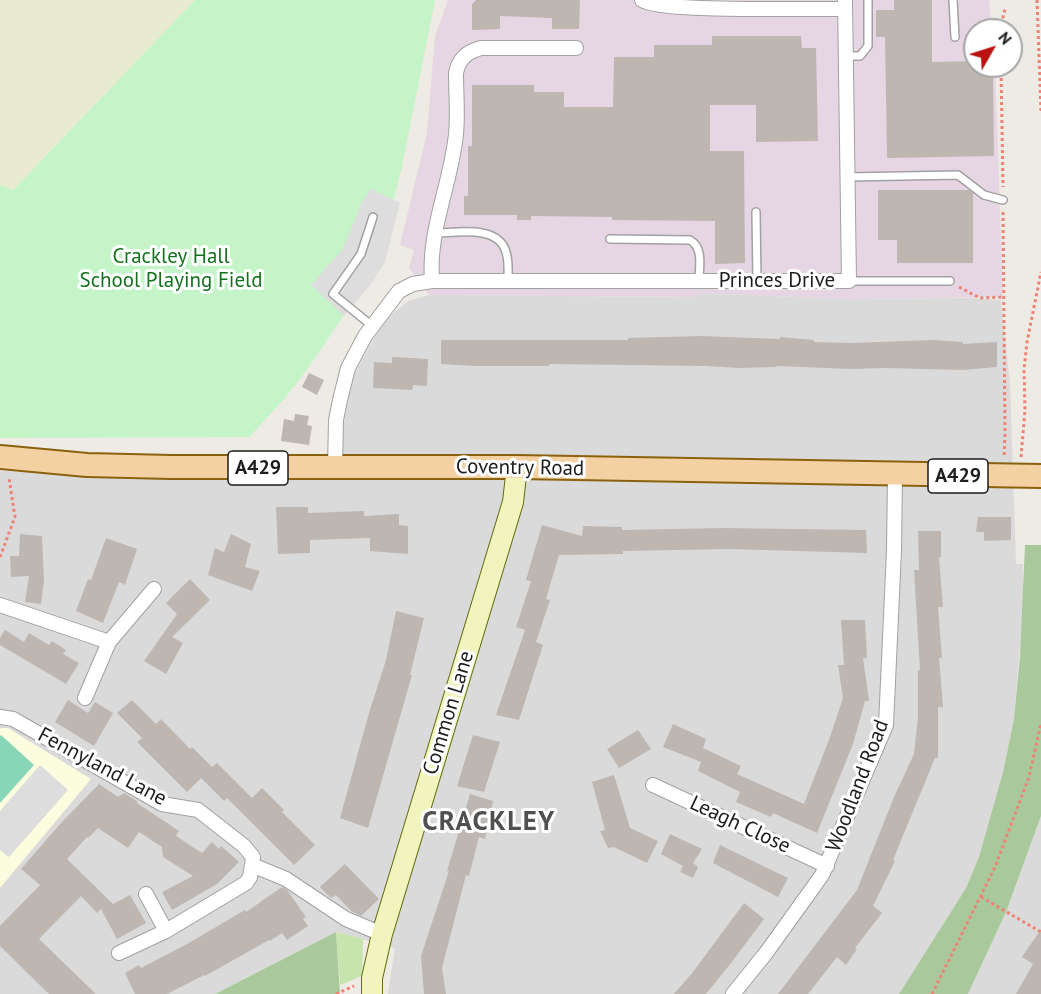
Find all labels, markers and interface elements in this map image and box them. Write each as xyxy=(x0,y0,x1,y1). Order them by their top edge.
north arrow xyxy=(963,18,1023,78)
text: N xyxy=(994,28,1017,48)
park label: Crackley Hall School Playing Field xyxy=(79,244,263,294)
street label: Princes Drive xyxy=(719,268,835,294)
road number: A429 xyxy=(228,451,288,485)
street label: Coventry Road xyxy=(456,454,584,482)
road number: A429 xyxy=(928,459,988,493)
street label: Common Lane xyxy=(418,648,480,778)
street label: Woodland Road xyxy=(821,716,895,856)
street label: Fennyland Lane xyxy=(33,722,171,812)
street label: Leagh Close xyxy=(686,791,794,859)
district label: CRACKLEY xyxy=(422,806,556,838)

